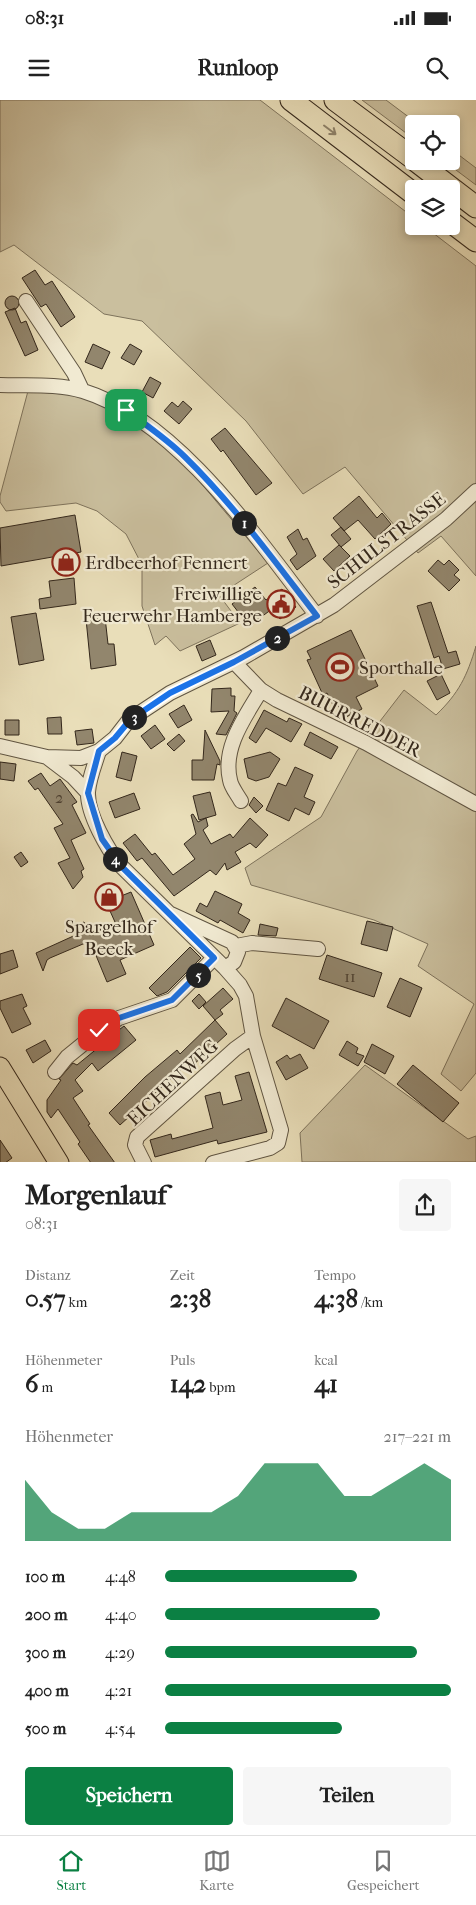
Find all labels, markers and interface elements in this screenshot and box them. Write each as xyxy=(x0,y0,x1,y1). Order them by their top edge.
text: 08:31 xyxy=(25,7,64,29)
icon: menu xyxy=(25,54,53,82)
icon: search xyxy=(423,54,451,82)
text: Runloop xyxy=(197,55,279,81)
map controls xyxy=(405,115,460,235)
button: locate xyxy=(405,115,460,170)
one-way arrow xyxy=(323,124,336,135)
button: layers xyxy=(405,180,460,235)
pin xyxy=(105,389,147,431)
icon: arrive xyxy=(112,396,140,424)
street label: SCHULSTRASSE xyxy=(323,488,450,594)
pin: 1 xyxy=(232,510,256,536)
text: 1 xyxy=(242,515,247,532)
shop icon: Erdbeerhof Fennert xyxy=(51,547,81,577)
place label: Erdbeerhof Fennert xyxy=(85,552,248,574)
place label: Freiwillige Feuerwehr Hamberge xyxy=(82,583,262,627)
public building icon: Freiwillige Feuerwehr Hamberge xyxy=(266,589,296,619)
pin: 2 xyxy=(264,626,290,650)
text: 2 xyxy=(274,630,281,647)
sports icon: Sporthalle xyxy=(325,652,355,682)
place label: Sporthalle xyxy=(359,657,443,679)
street label: BUURREDDER xyxy=(295,682,426,763)
pin: 3 xyxy=(122,704,146,730)
text: 3 xyxy=(132,709,137,726)
house number: 2 xyxy=(55,788,63,807)
pin: 4 xyxy=(102,846,128,872)
text: 4 xyxy=(111,851,120,868)
shop icon: Spargelhof Beeck xyxy=(94,882,124,912)
place label: Spargelhof Beeck xyxy=(65,916,157,960)
pin: 5 xyxy=(186,962,210,988)
text: 5 xyxy=(195,967,202,984)
house number: 11 xyxy=(344,967,356,986)
pin xyxy=(78,1009,120,1051)
icon: check xyxy=(85,1016,113,1044)
street label: EICHENWEG xyxy=(123,1035,223,1130)
text: Morgenlauf xyxy=(25,1178,167,1211)
button: share xyxy=(399,1179,451,1231)
text: 08:31 xyxy=(25,1214,58,1233)
text: Distanz xyxy=(25,1267,71,1284)
text: Zeit xyxy=(170,1267,195,1284)
text: Tempo xyxy=(314,1267,356,1284)
text: 0.57 xyxy=(25,1284,65,1313)
text: 2:38 xyxy=(170,1284,211,1313)
text: 4:38 xyxy=(314,1284,358,1313)
text: km xyxy=(65,1294,87,1311)
text: /km xyxy=(358,1294,383,1311)
text: Höhenmeter xyxy=(25,1352,102,1369)
text: Puls xyxy=(170,1352,195,1369)
text: kcal xyxy=(314,1352,338,1369)
text: 6 xyxy=(25,1369,39,1398)
text: 142 xyxy=(170,1369,206,1398)
text: 41 xyxy=(314,1369,338,1398)
text: m xyxy=(39,1379,53,1396)
text: bpm xyxy=(206,1379,236,1396)
text: Höhenmeter xyxy=(25,1427,113,1446)
text: 217–221 m xyxy=(383,1427,451,1446)
text: 100 m xyxy=(25,1567,65,1586)
text: 4:48 xyxy=(105,1567,136,1586)
text: 200 m xyxy=(25,1605,68,1624)
text: 4:40 xyxy=(105,1605,137,1624)
text: 300 m xyxy=(25,1643,66,1662)
text: 4:29 xyxy=(105,1643,135,1662)
text: 400 m xyxy=(25,1681,69,1700)
text: 4:21 xyxy=(105,1681,132,1700)
text: 500 m xyxy=(25,1719,66,1738)
text: 4:54 xyxy=(105,1719,135,1738)
button: Speichern xyxy=(25,1767,233,1825)
button: Teilen xyxy=(243,1767,451,1825)
tab: Start xyxy=(57,1847,86,1894)
tab: Karte xyxy=(199,1847,234,1894)
tab: Gespeichert xyxy=(347,1847,419,1894)

